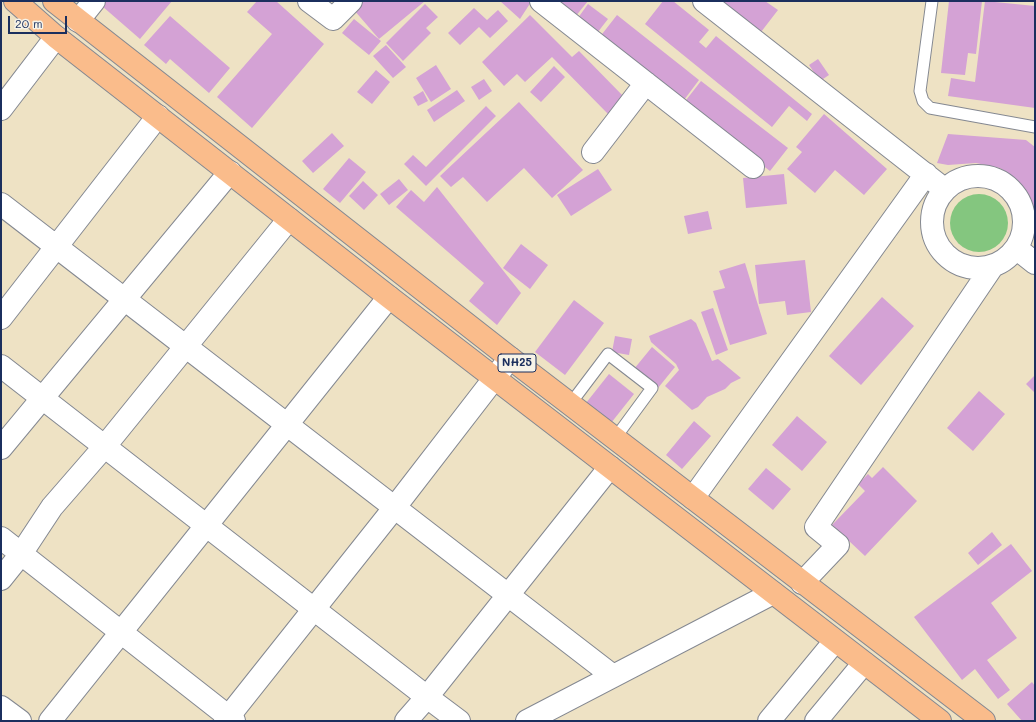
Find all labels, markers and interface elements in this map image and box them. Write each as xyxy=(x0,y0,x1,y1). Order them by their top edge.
scale bar xyxy=(10,8,69,34)
text: 20 m xyxy=(15,15,43,31)
road number: NH25 xyxy=(498,354,536,372)

